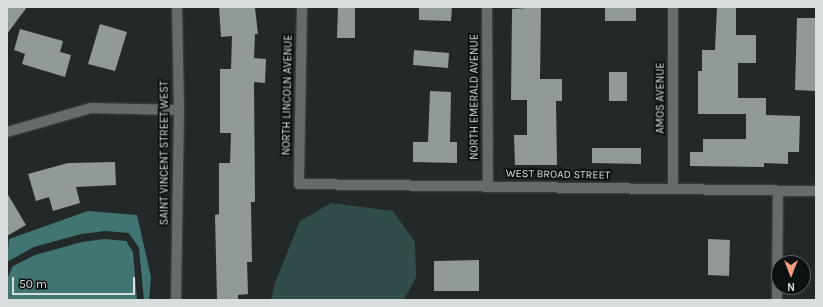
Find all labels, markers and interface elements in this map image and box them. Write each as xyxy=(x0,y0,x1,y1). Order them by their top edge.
street label: NORTH LINCOLN AVENUE xyxy=(280,34,296,156)
street label: NORTH EMERALD AVENUE xyxy=(468,34,482,160)
street label: AMOS AVENUE xyxy=(654,62,668,134)
street label: SAINT VINCENT STREET WEST xyxy=(158,81,172,225)
street label: WEST BROAD STREET xyxy=(506,167,610,183)
north arrow xyxy=(771,255,811,295)
scale bar xyxy=(14,269,137,295)
text: 50 m xyxy=(19,277,47,291)
text: N xyxy=(787,280,795,293)

